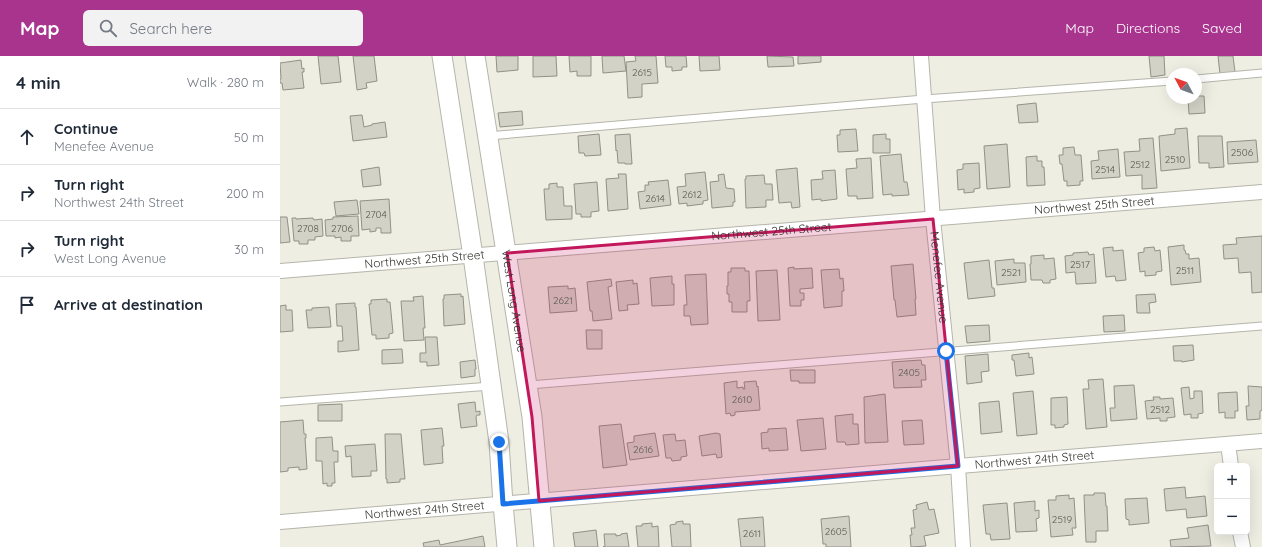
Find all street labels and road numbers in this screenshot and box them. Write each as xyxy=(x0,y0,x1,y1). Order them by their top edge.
street label: Northwest 25th Street xyxy=(1034,193,1155,217)
street label: Northwest 25th Street xyxy=(711,219,832,243)
street label: Menefee Avenue xyxy=(927,231,952,324)
street label: Northwest 25th Street xyxy=(364,247,485,271)
street label: West Long Avenue xyxy=(499,249,530,353)
street label: Northwest 24th Street xyxy=(974,447,1095,472)
street label: Northwest 24th Street xyxy=(364,497,485,522)

